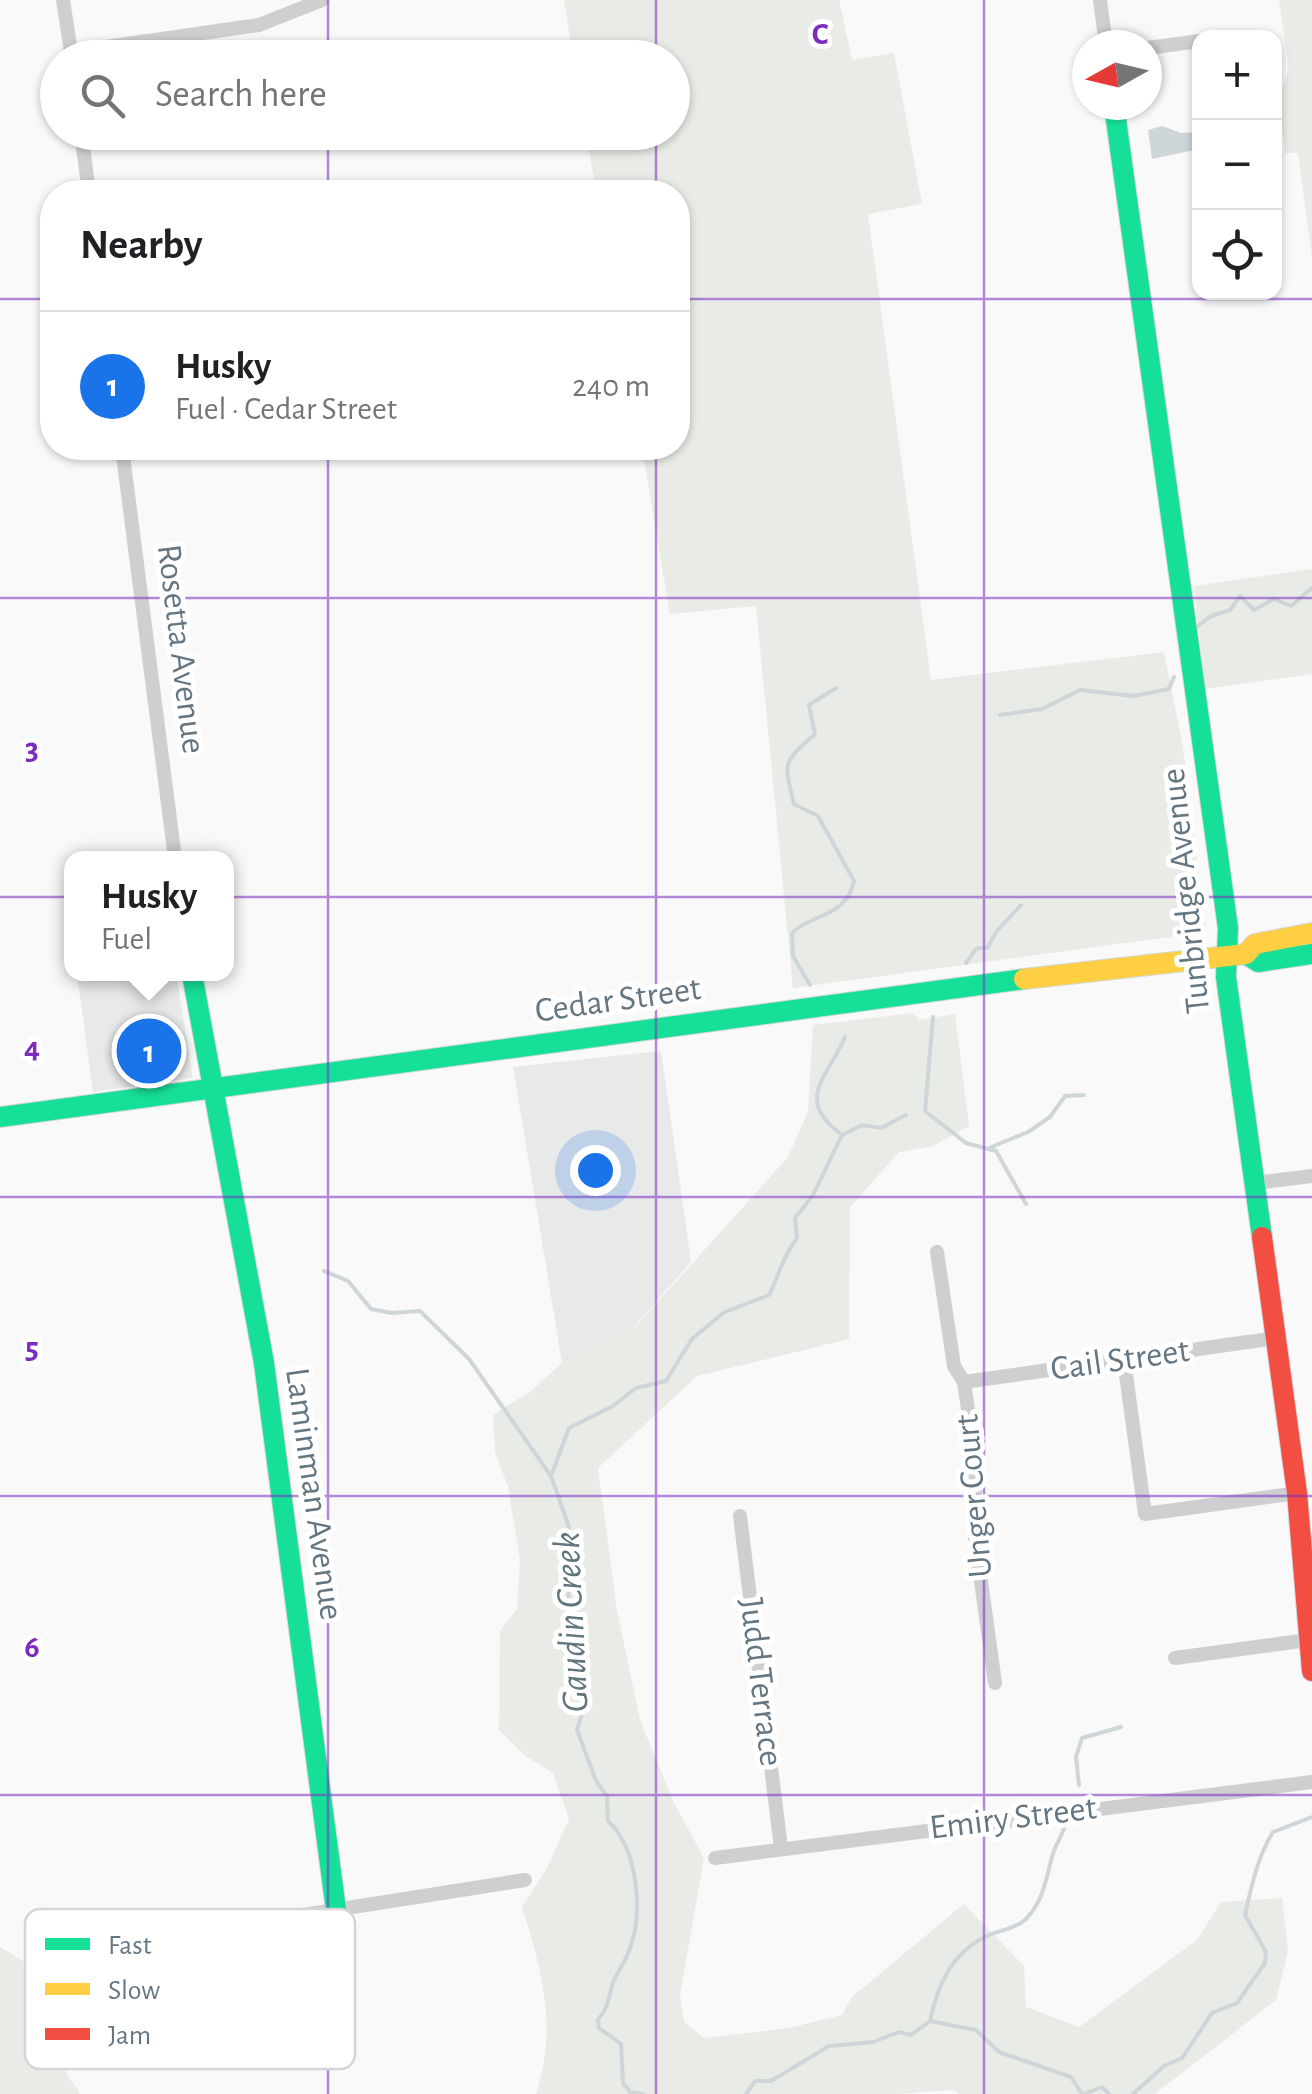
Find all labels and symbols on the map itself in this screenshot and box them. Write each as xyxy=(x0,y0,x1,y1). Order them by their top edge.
text: C xyxy=(812,18,829,50)
north arrow xyxy=(1072,30,1162,120)
street label: Rosetta Avenue xyxy=(151,542,211,756)
text: 3 xyxy=(25,733,39,765)
street label: Tunbridge Avenue xyxy=(1156,767,1216,1015)
street label: Cedar Street xyxy=(533,971,703,1029)
pin: 1 xyxy=(116,1014,182,1088)
text: 4 xyxy=(24,1032,40,1064)
your location xyxy=(570,1145,621,1196)
text: 5 xyxy=(25,1332,39,1364)
street label: Cail Street xyxy=(1048,1333,1192,1387)
street label: Laminman Avenue xyxy=(279,1366,349,1622)
street label: Unger Court xyxy=(949,1413,999,1579)
water label: Gaudin Creek xyxy=(548,1531,596,1713)
street label: Judd Terrace xyxy=(733,1596,789,1768)
text: 6 xyxy=(24,1631,40,1663)
street label: Emiry Street xyxy=(928,1790,1098,1846)
legend xyxy=(25,1909,355,2069)
text: Fast xyxy=(108,1932,152,1960)
text: Slow xyxy=(108,1977,160,2005)
text: Jam xyxy=(108,2022,151,2050)

